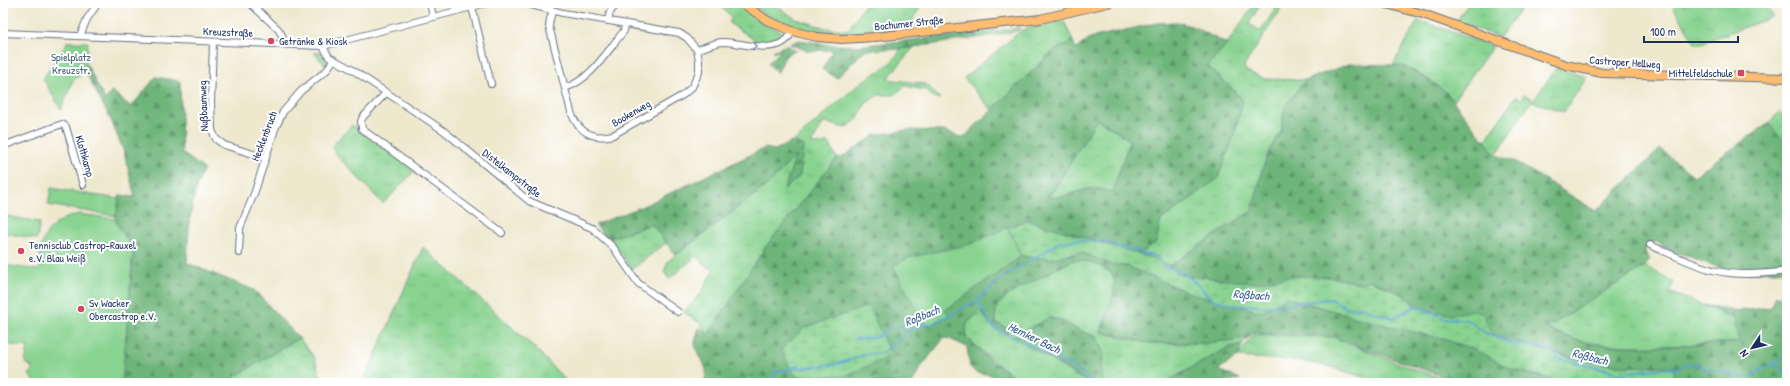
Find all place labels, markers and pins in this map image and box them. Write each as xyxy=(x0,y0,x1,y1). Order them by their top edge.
place label: Getränke & Kiosk xyxy=(279,34,348,48)
marker: Getränke & Kiosk xyxy=(266,36,276,46)
place label: Mittelfeldschule xyxy=(1669,66,1734,80)
marker: Mittelfeldschule xyxy=(1736,68,1746,78)
place label: Tennisclub Castrop-Rauxel e.V. Blau Weiß xyxy=(29,238,136,265)
marker: Tennisclub Castrop-Rauxel e.V. Blau Weiß xyxy=(16,246,26,256)
place label: Sv Wacker Obercastrop e.V. xyxy=(89,296,156,323)
marker: Sv Wacker Obercastrop e.V. xyxy=(76,304,86,314)

